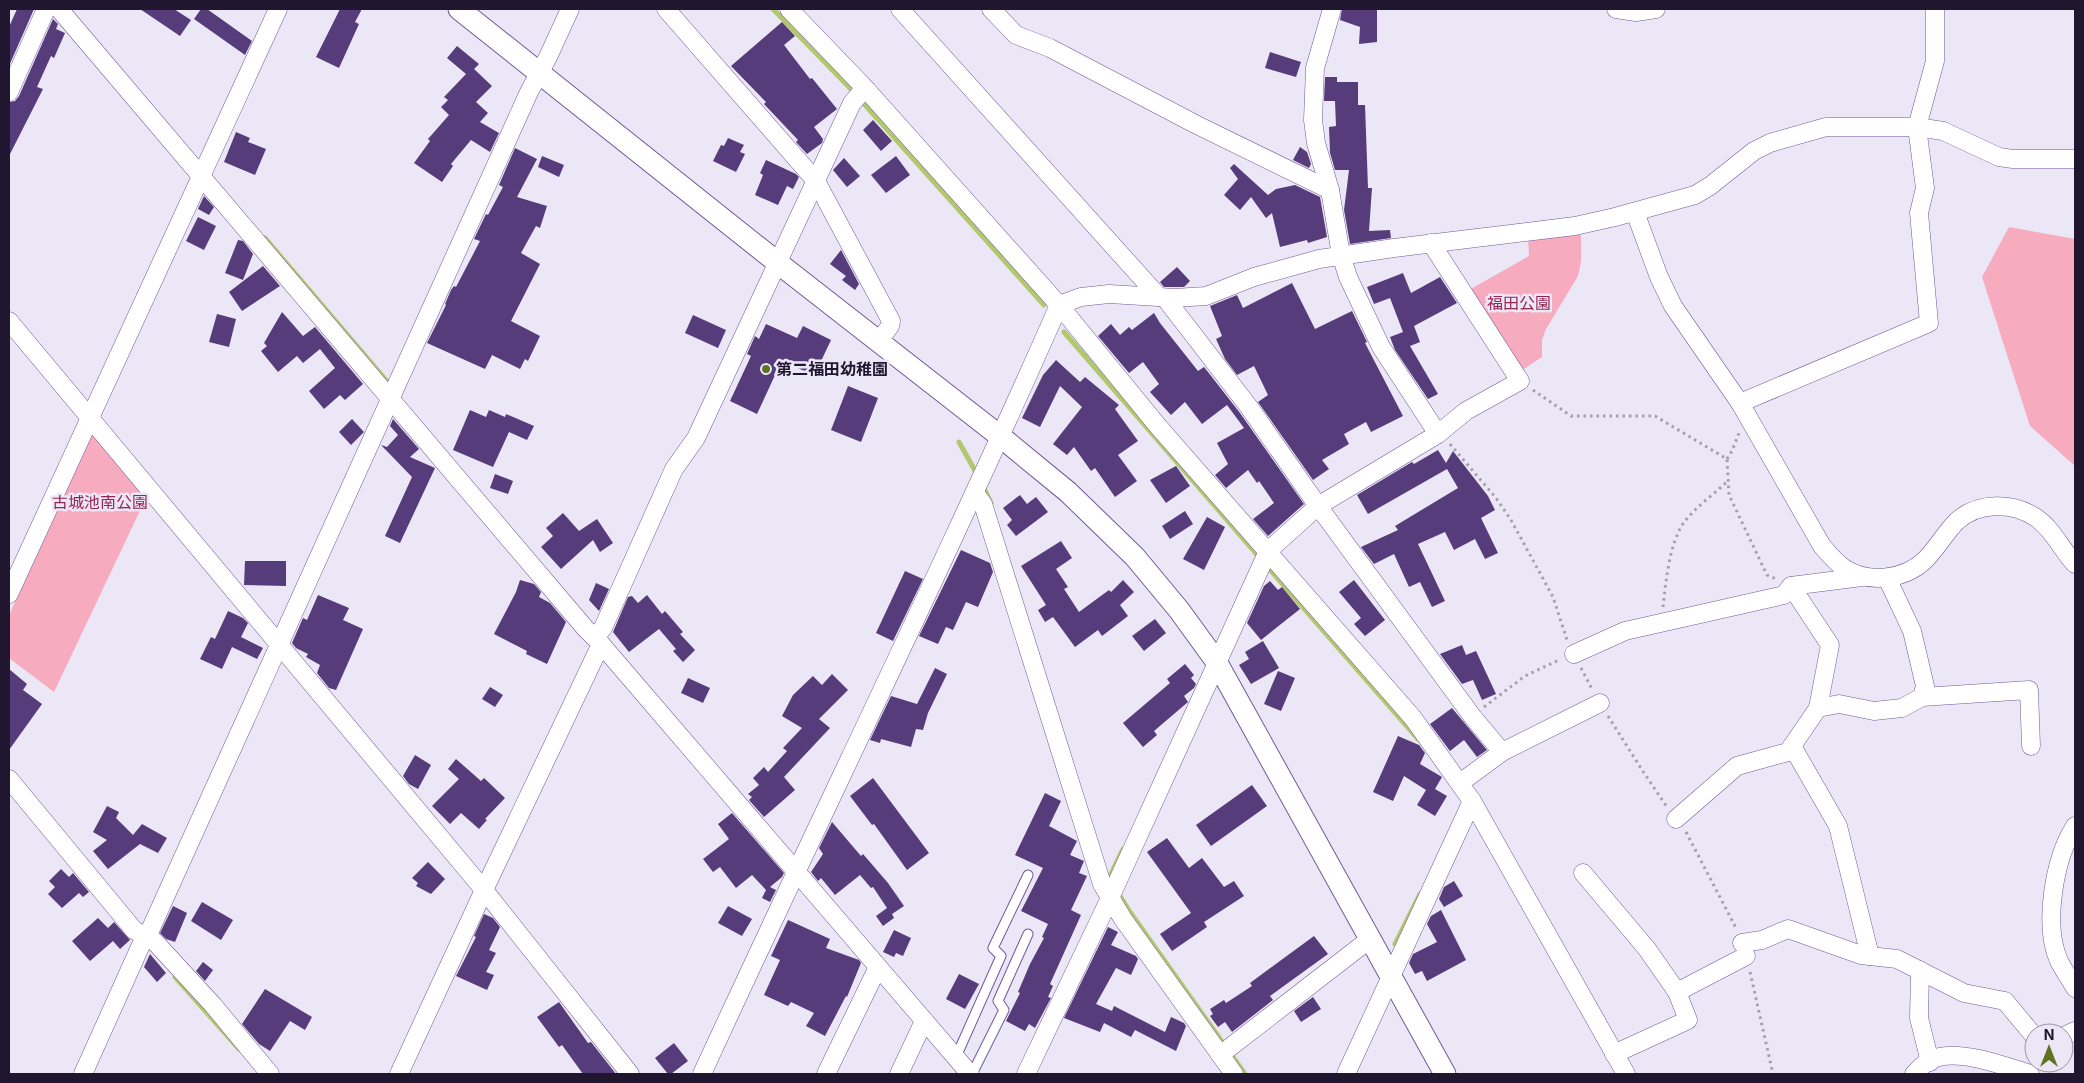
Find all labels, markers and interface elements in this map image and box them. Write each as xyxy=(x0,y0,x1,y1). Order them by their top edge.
park label: 福田公園 xyxy=(1487,293,1551,313)
place label: 第二福田幼稚園 xyxy=(776,359,888,379)
marker: 第二福田幼稚園 xyxy=(760,363,772,375)
park label: 古城池南公園 xyxy=(52,492,148,512)
north arrow xyxy=(2024,1023,2074,1073)
text: N xyxy=(2044,1026,2054,1043)

